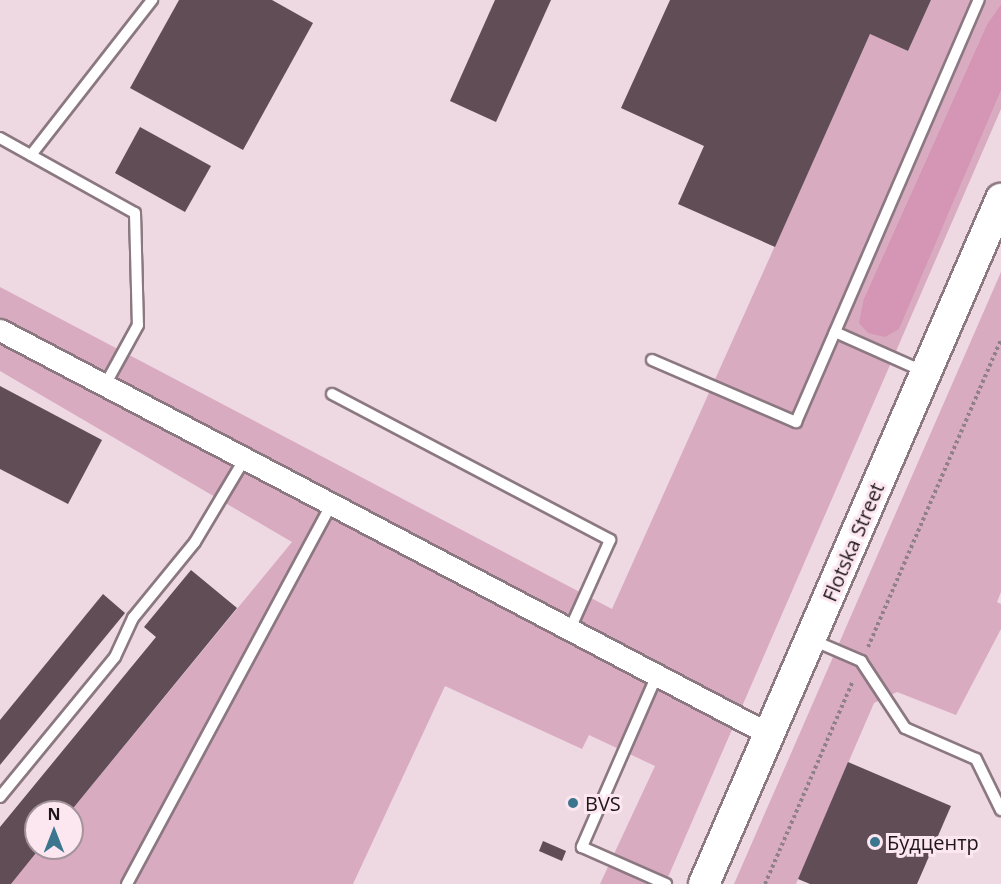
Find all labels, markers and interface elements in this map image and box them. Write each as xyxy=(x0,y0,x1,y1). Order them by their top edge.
street label: Flotska Street xyxy=(817,479,889,605)
place label: BVS xyxy=(585,791,621,815)
marker: BVS xyxy=(566,796,580,810)
north arrow xyxy=(24,800,84,860)
text: N xyxy=(47,803,61,825)
place label: Будцентр xyxy=(887,830,979,854)
marker: Будцентр xyxy=(868,835,882,849)

